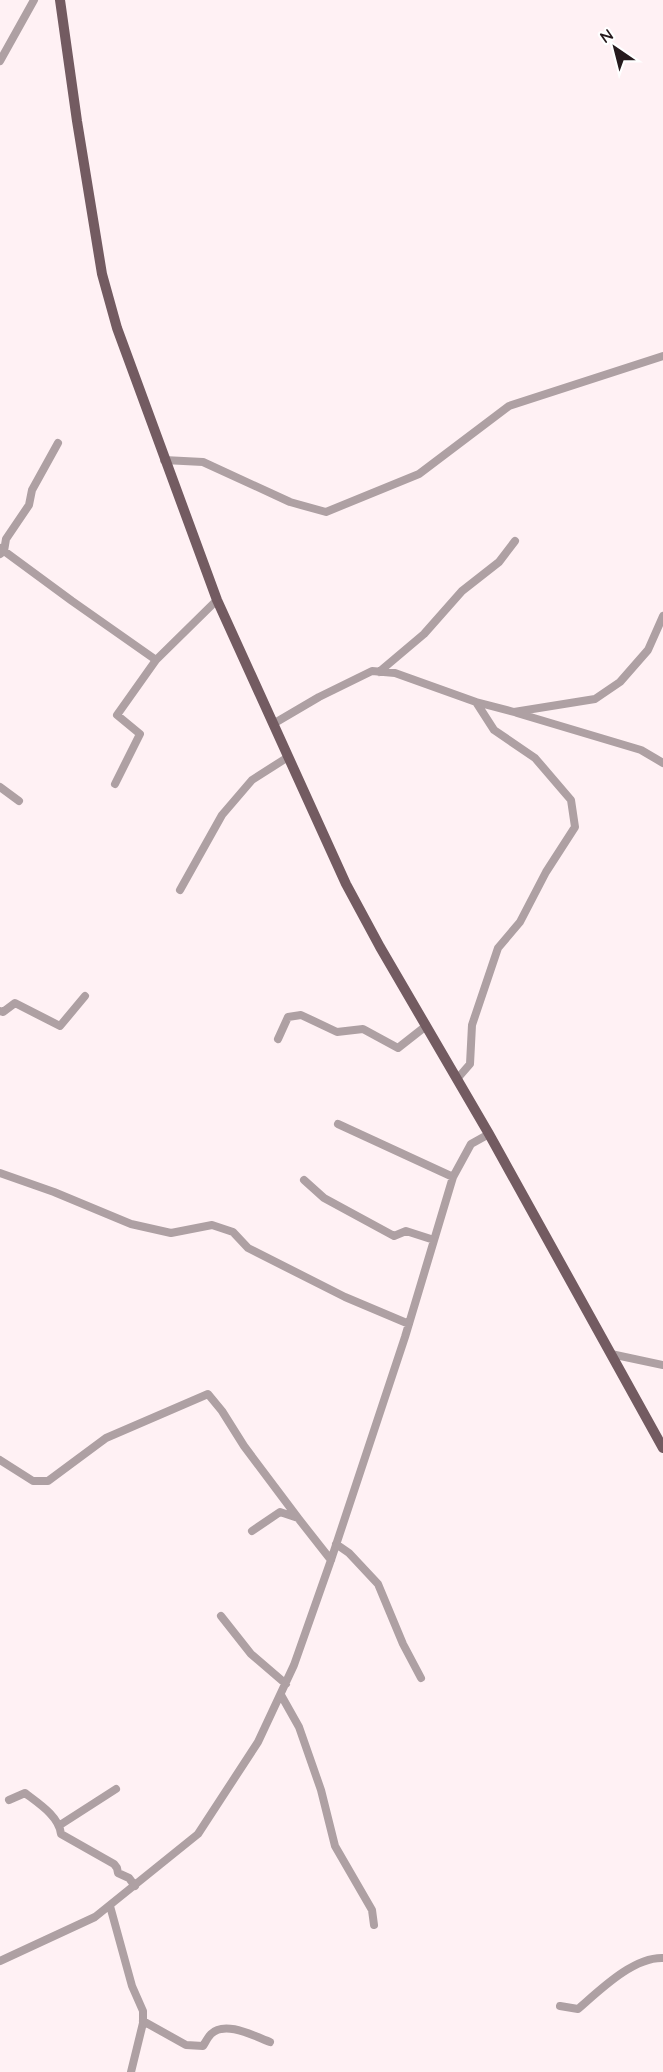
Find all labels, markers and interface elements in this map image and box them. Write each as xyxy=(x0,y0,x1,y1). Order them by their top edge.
north arrow xyxy=(585,18,645,78)
text: N xyxy=(596,24,617,47)

